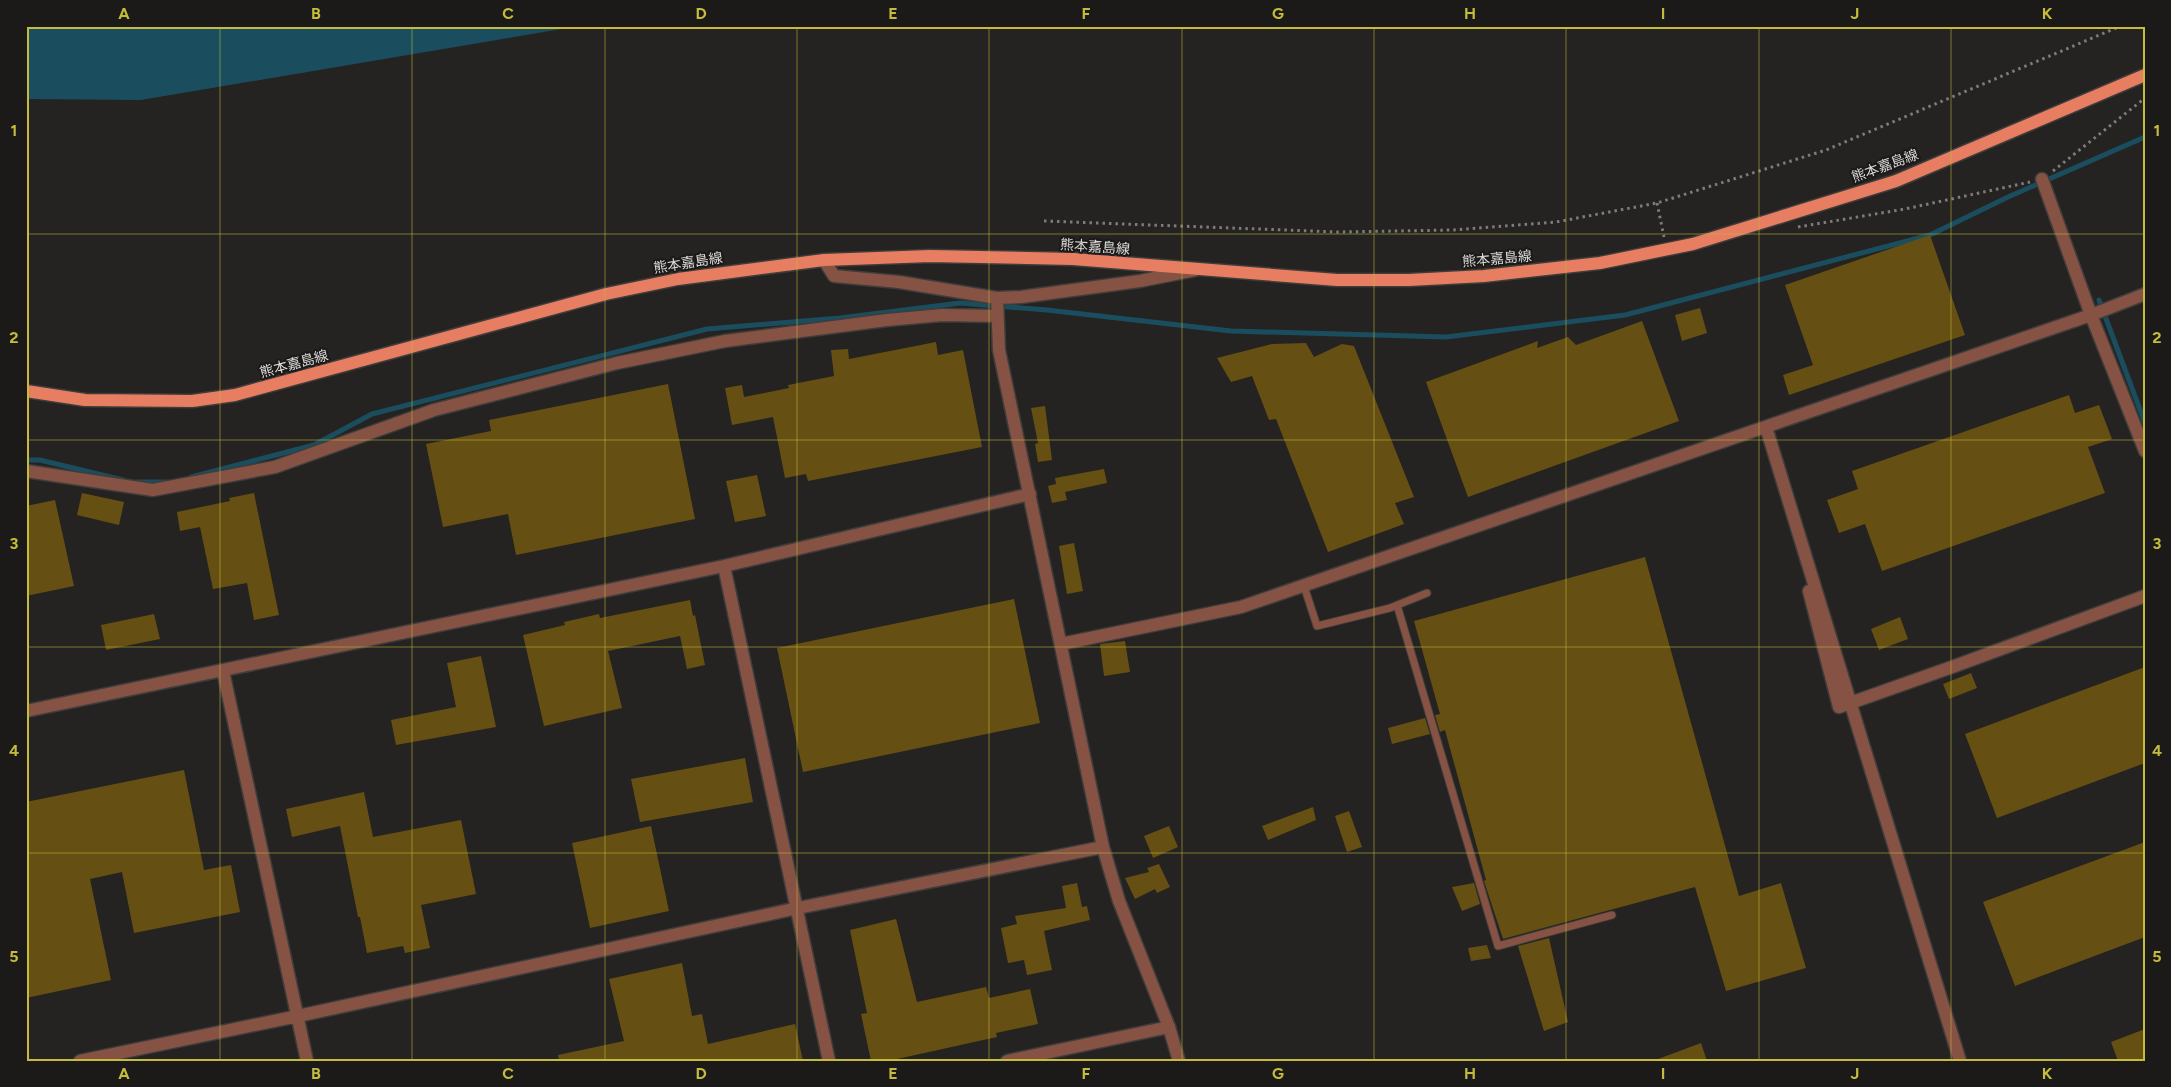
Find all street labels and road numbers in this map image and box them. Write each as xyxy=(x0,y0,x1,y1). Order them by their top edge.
street label: 熊本嘉島線 xyxy=(1849,146,1921,186)
street label: 熊本嘉島線 xyxy=(1059,236,1131,258)
street label: 熊本嘉島線 xyxy=(1461,247,1533,271)
street label: 熊本嘉島線 xyxy=(652,249,724,277)
street label: 熊本嘉島線 xyxy=(258,347,330,381)

